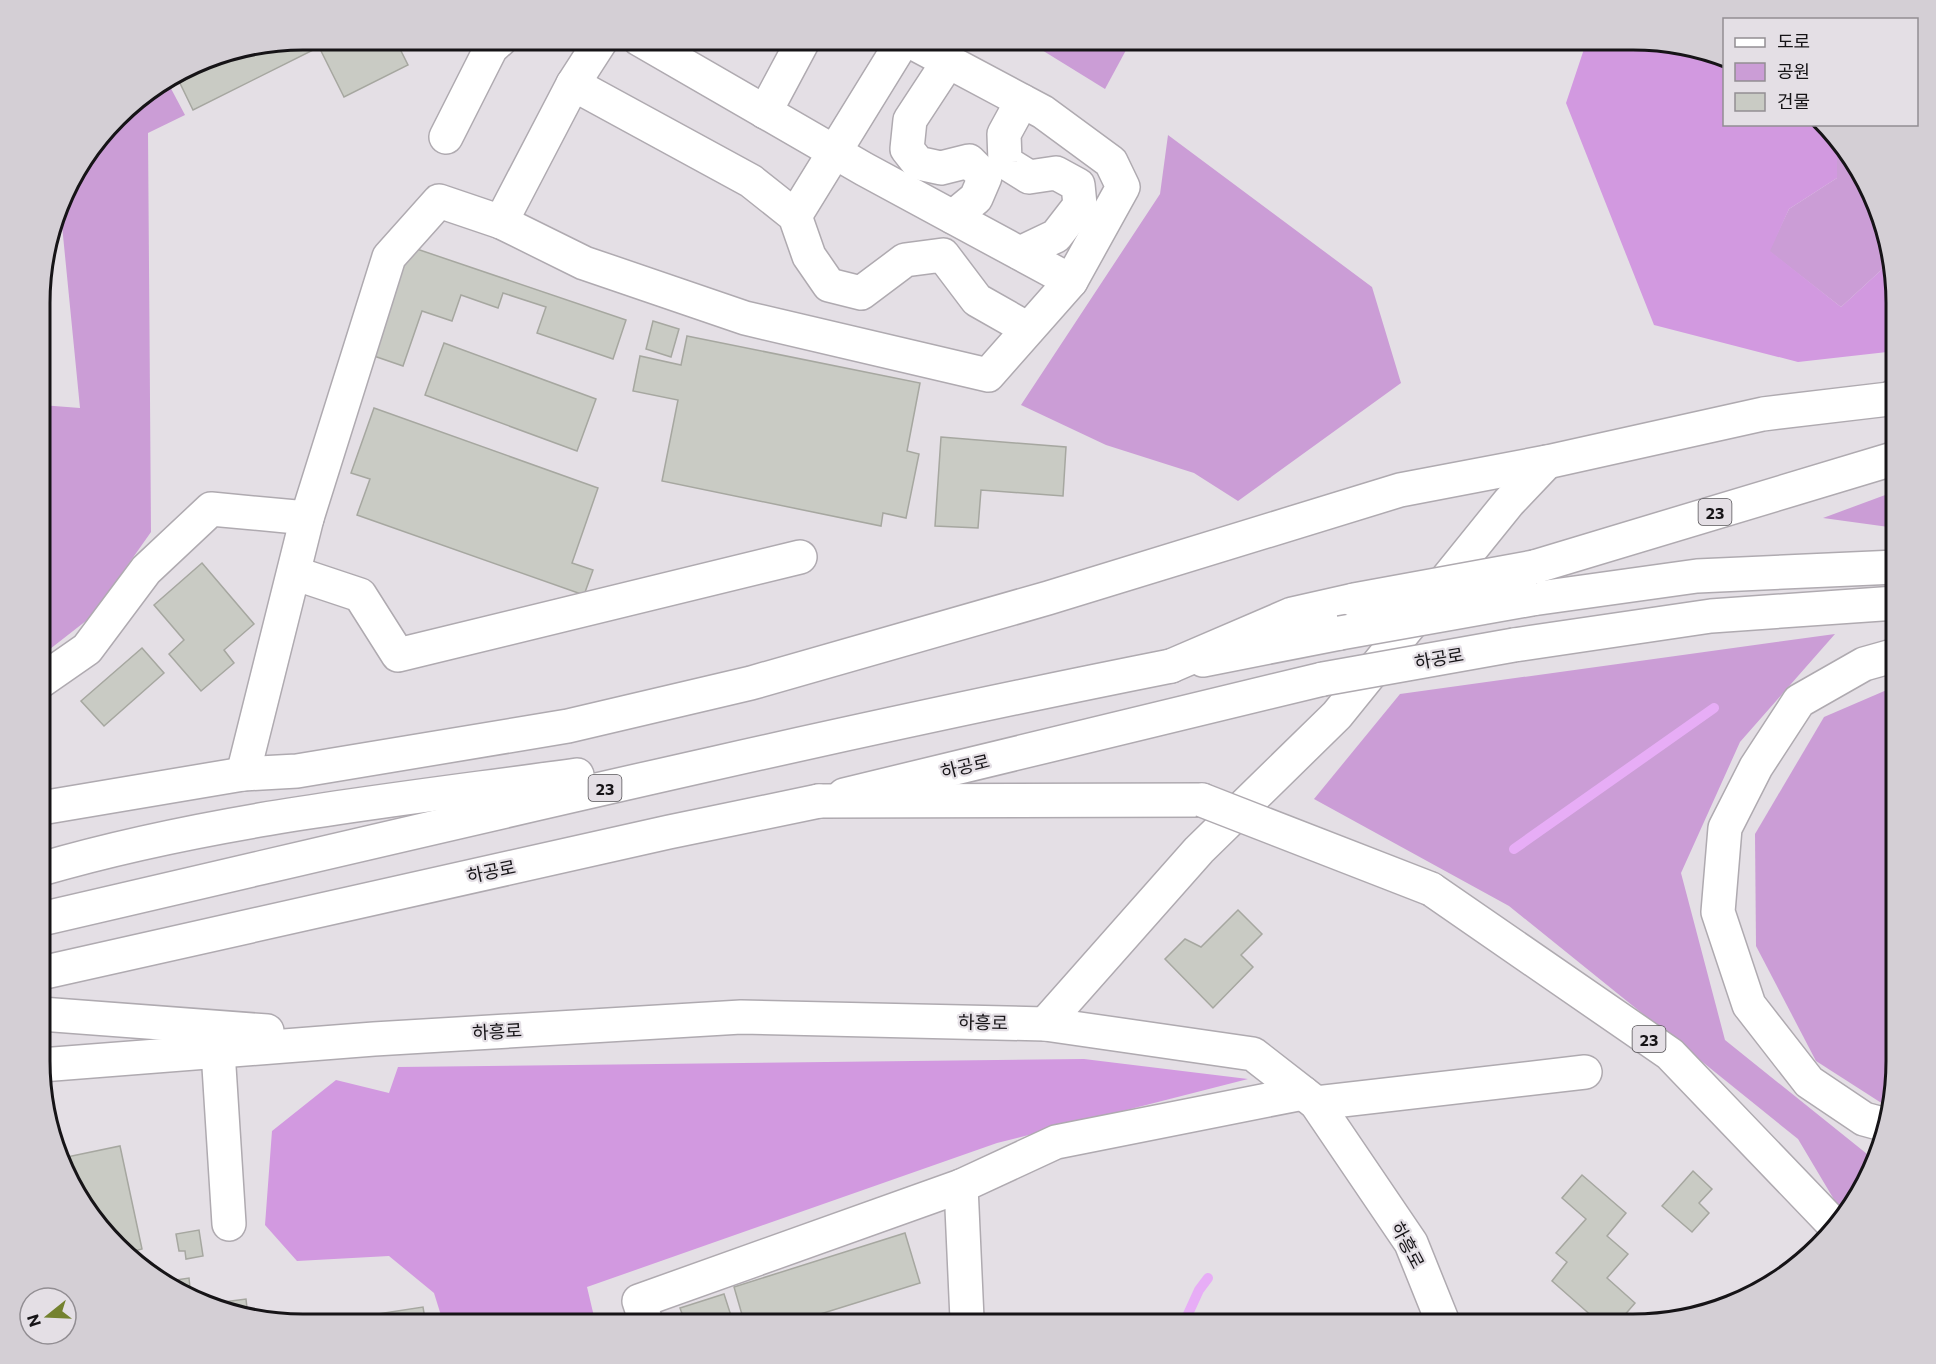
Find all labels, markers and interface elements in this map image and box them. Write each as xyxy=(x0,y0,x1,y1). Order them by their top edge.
legend xyxy=(1723,18,1918,126)
text: 도로 xyxy=(1777,30,1810,52)
text: 공원 xyxy=(1777,60,1810,82)
text: 건물 xyxy=(1777,90,1810,112)
road number: 23 xyxy=(1698,499,1732,525)
street label: 하공로 xyxy=(1413,643,1465,673)
street label: 하공로 xyxy=(938,749,992,783)
road number: 23 xyxy=(588,775,622,801)
street label: 하공로 xyxy=(464,855,518,887)
street label: 하흥로 xyxy=(958,1011,1008,1033)
street label: 하흥로 xyxy=(472,1019,522,1043)
road number: 23 xyxy=(1632,1026,1666,1052)
street label: 하흥로 xyxy=(1387,1218,1429,1272)
north arrow xyxy=(18,1286,78,1346)
text: N xyxy=(22,1312,44,1329)

